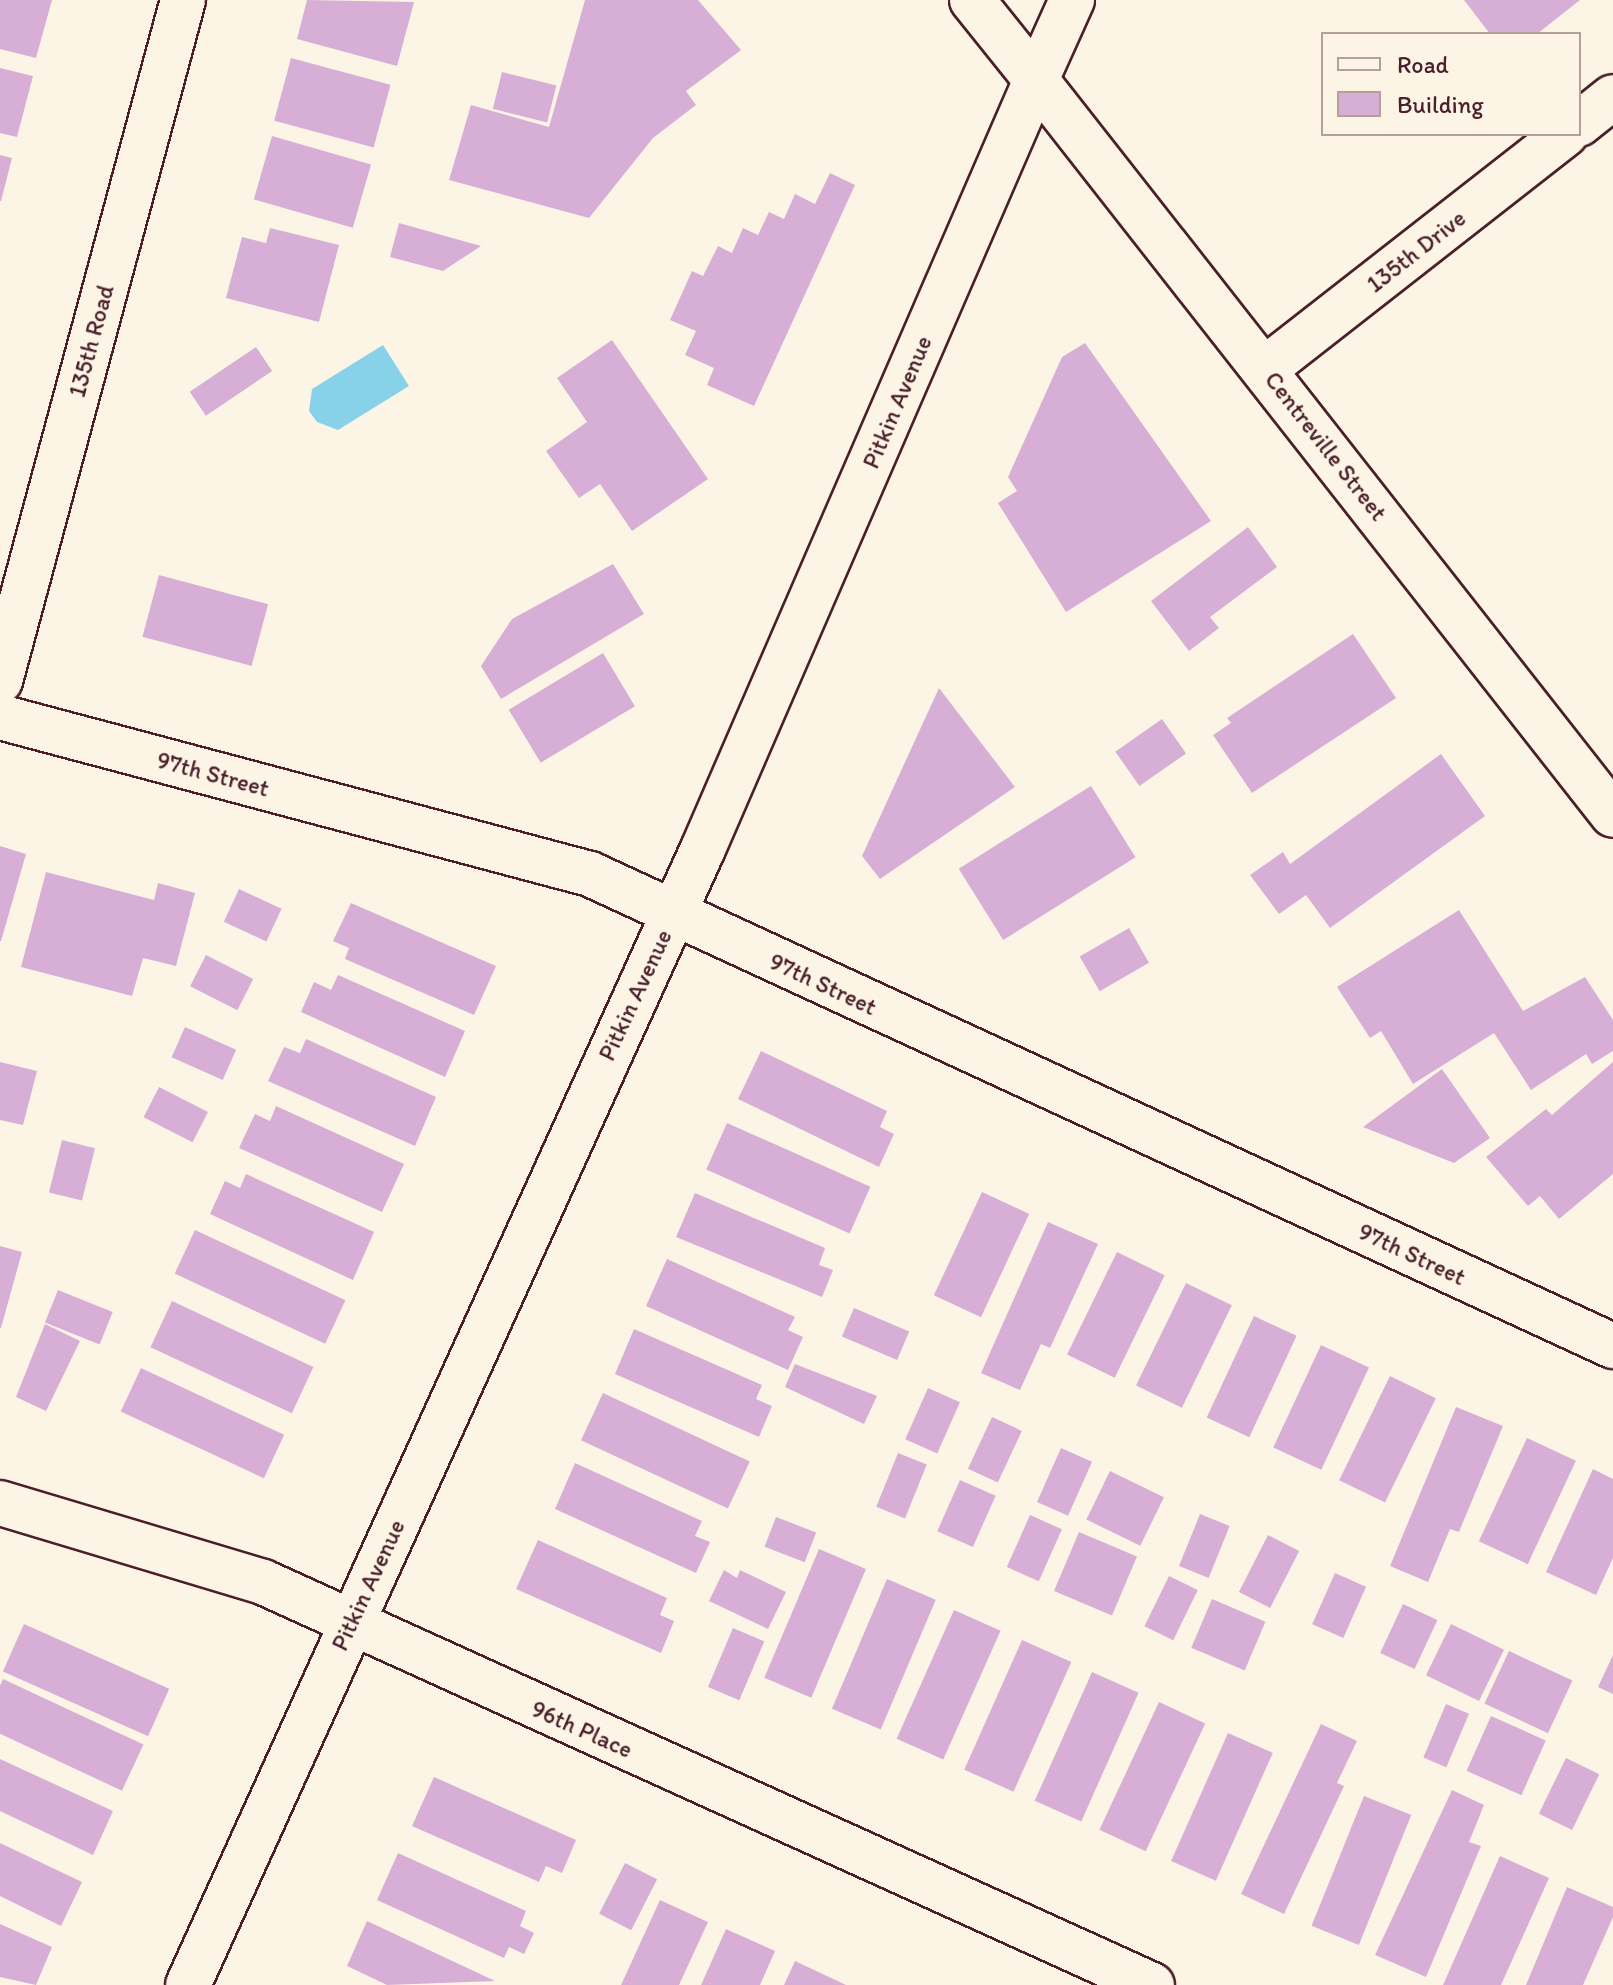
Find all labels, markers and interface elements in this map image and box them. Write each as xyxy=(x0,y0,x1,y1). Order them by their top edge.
legend xyxy=(1321,32,1581,136)
text: Road xyxy=(1397,50,1449,79)
text: Building xyxy=(1397,90,1484,119)
street label: 135th Drive xyxy=(1361,203,1471,299)
street label: 135th Road xyxy=(62,282,120,400)
street label: Pitkin Avenue xyxy=(856,331,938,473)
street label: Centreville Street xyxy=(1259,366,1393,526)
street label: 97th Street xyxy=(154,745,272,803)
street label: Pitkin Avenue xyxy=(592,925,678,1065)
street label: 97th Street xyxy=(765,947,881,1021)
street label: 97th Street xyxy=(1354,1217,1470,1291)
street label: Pitkin Avenue xyxy=(325,1515,411,1655)
street label: 96th Place xyxy=(527,1694,637,1764)

